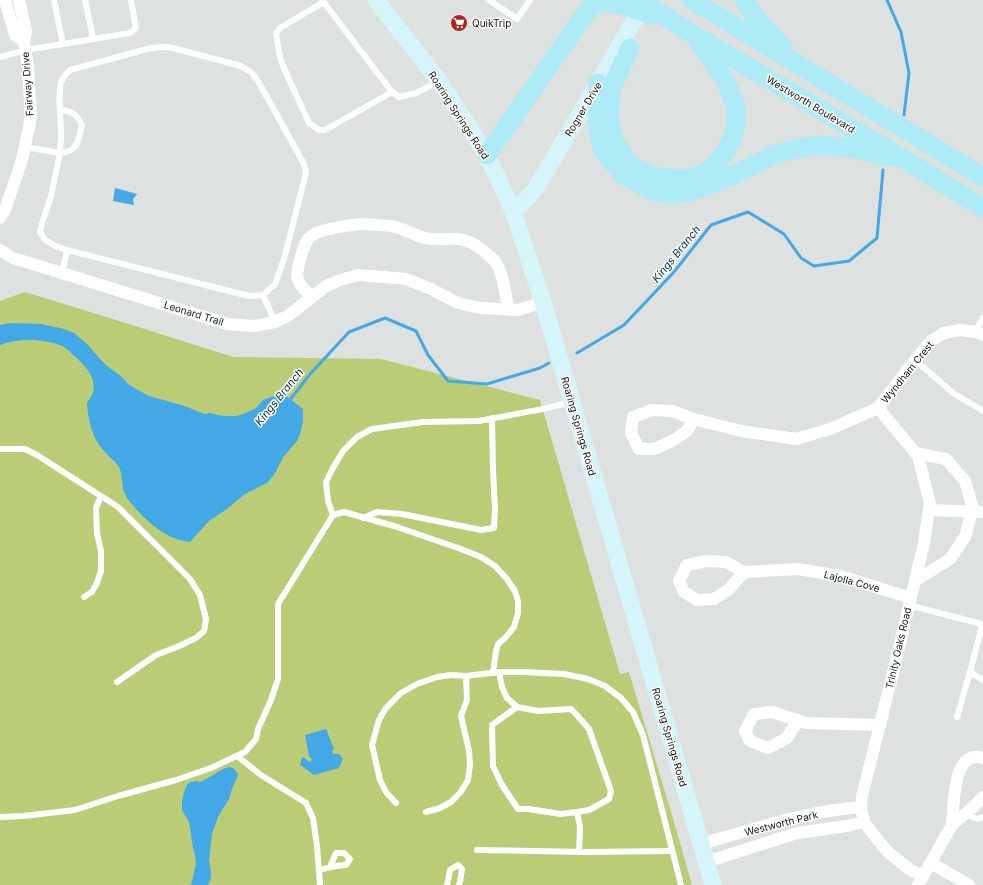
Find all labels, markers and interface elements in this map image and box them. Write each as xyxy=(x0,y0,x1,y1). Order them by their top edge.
supermarket icon: QuikTrip xyxy=(449,13,469,33)
place label: QuikTrip xyxy=(472,17,511,29)
street label: Fairway Drive xyxy=(19,51,35,117)
street label: Roaring Springs Road xyxy=(426,69,492,161)
street label: Westworth Boulevard xyxy=(765,73,857,135)
street label: Rogner Drive xyxy=(562,79,604,138)
water label: Kings Branch xyxy=(649,222,704,285)
street label: Leonard Trail xyxy=(163,298,225,328)
street label: Wyndham Crest xyxy=(878,338,936,405)
water label: Kings Branch xyxy=(252,365,307,428)
street label: Roaring Springs Road xyxy=(559,375,599,477)
street label: Lajolla Cove xyxy=(823,568,881,594)
street label: Trinity Oaks Road xyxy=(883,606,913,690)
street label: Roaring Springs Road xyxy=(650,686,690,788)
street label: Westworth Park xyxy=(743,808,819,838)

